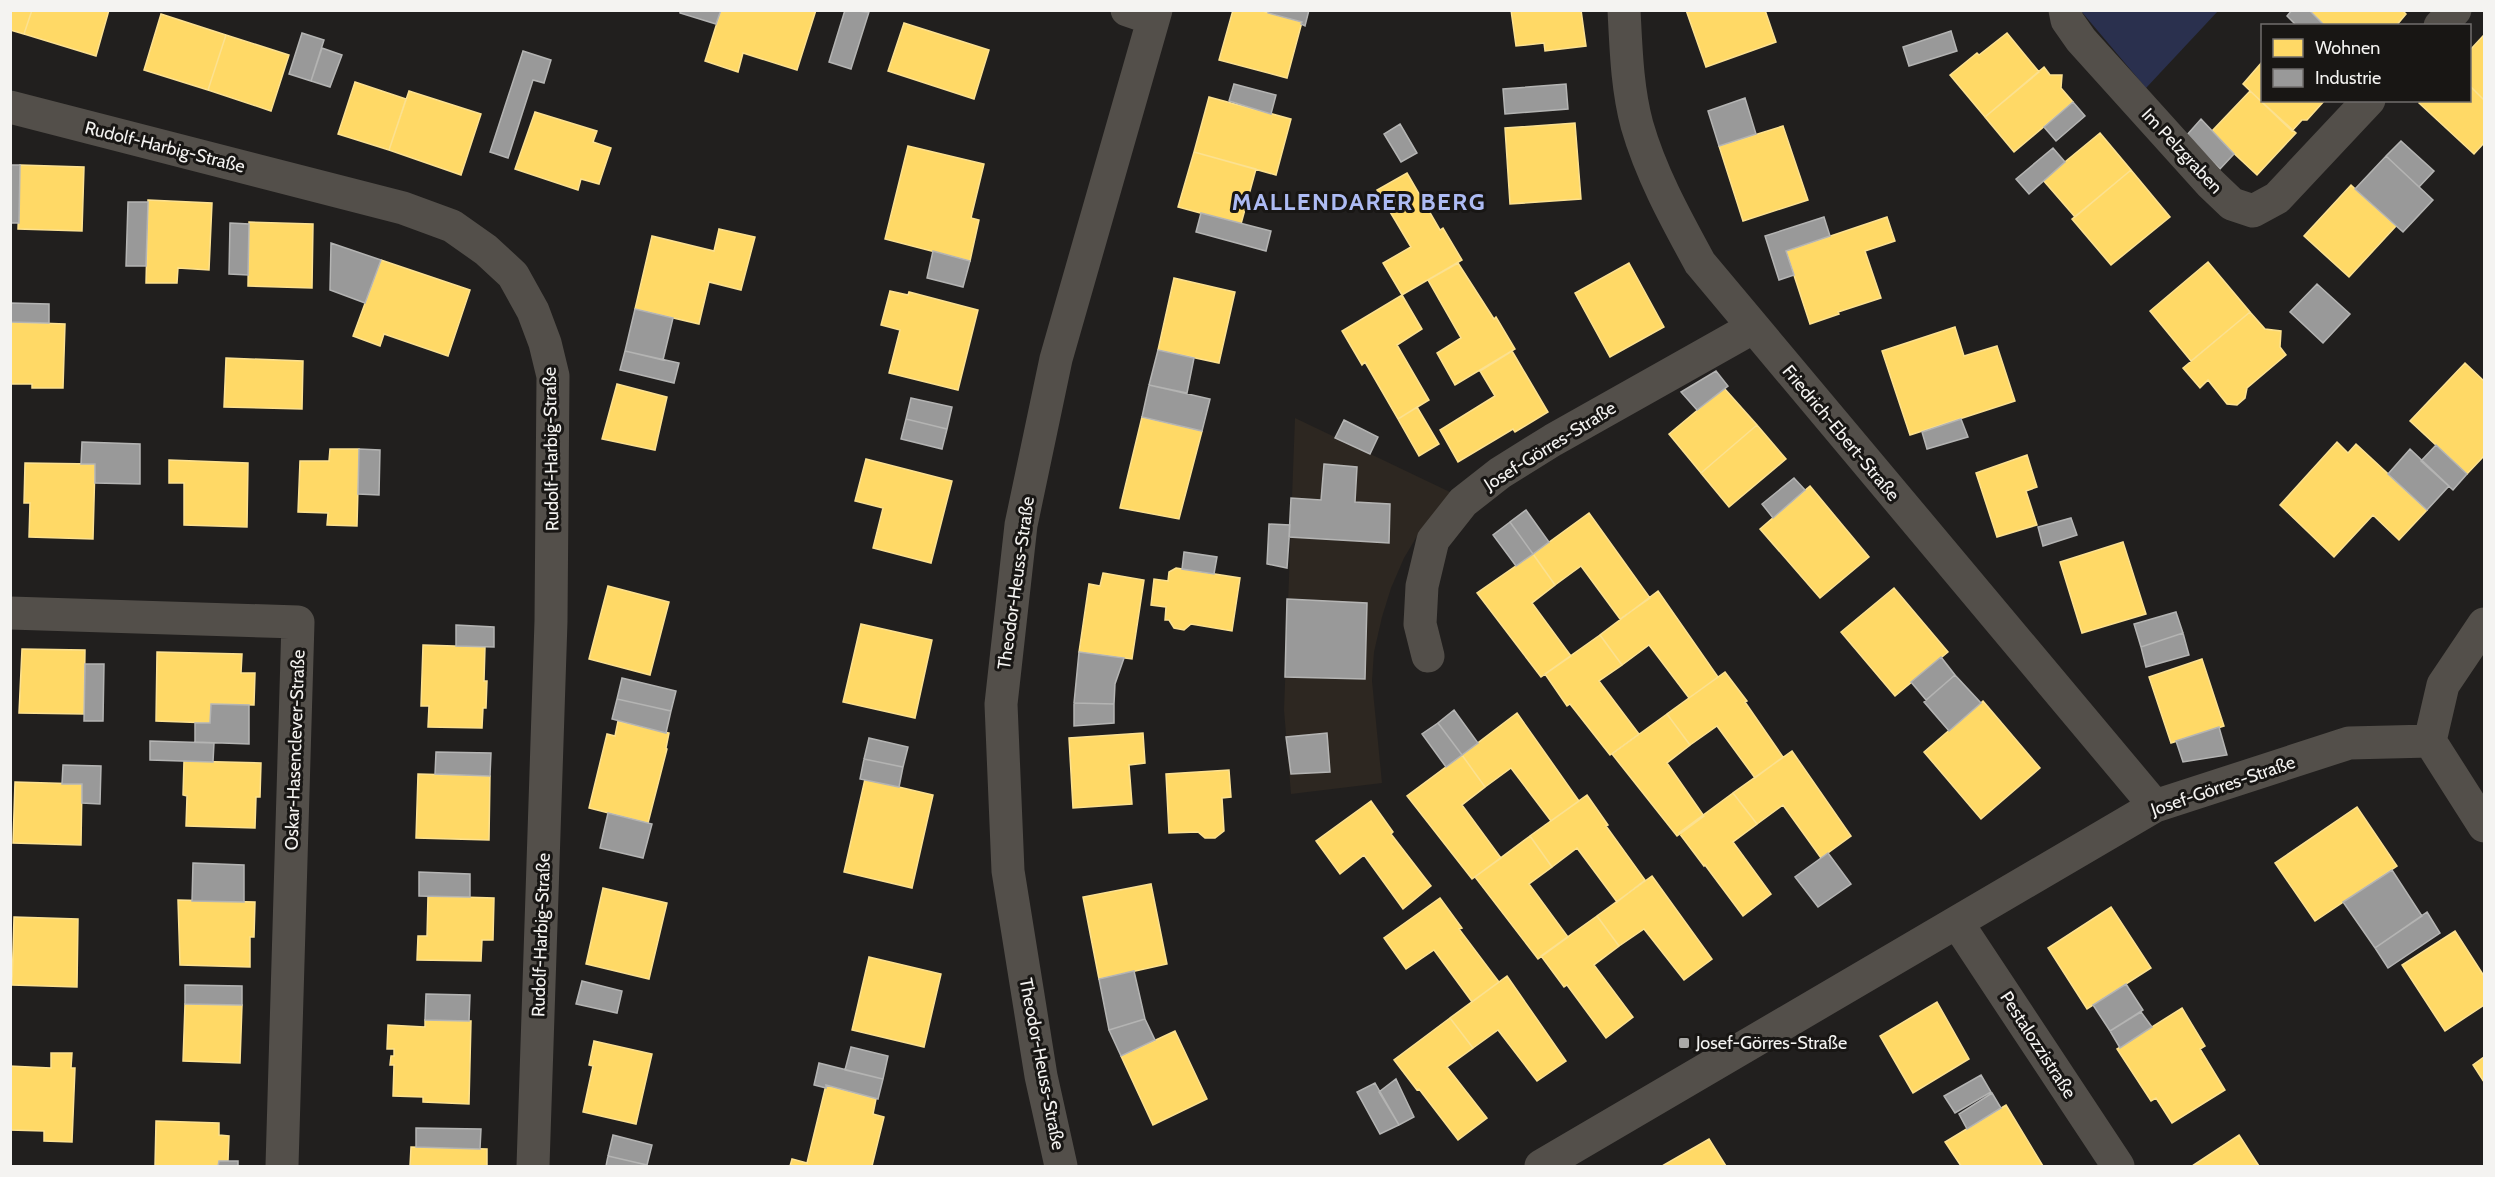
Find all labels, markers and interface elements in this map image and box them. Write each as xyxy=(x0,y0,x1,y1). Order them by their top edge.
legend xyxy=(2261,24,2471,102)
text: Wohnen xyxy=(2315,37,2380,59)
text: Industrie xyxy=(2315,67,2381,89)
street label: Im Pelzgraben xyxy=(2137,104,2227,198)
street label: Rudolf-Harbig-Straße xyxy=(83,116,247,178)
district label: MALLENDARER BERG xyxy=(1232,187,1486,216)
street label: Friedrich-Ebert-Straße xyxy=(1778,361,1904,505)
street label: Rudolf-Harbig-Straße xyxy=(539,367,563,531)
street label: Josef-Görres-Straße xyxy=(1479,397,1620,496)
street label: Theodor-Heuss-Straße xyxy=(993,495,1039,671)
street label: Oskar-Hasenclever-Straße xyxy=(281,649,309,851)
street label: Josef-Görres-Straße xyxy=(2147,751,2298,821)
street label: Rudolf-Harbig-Straße xyxy=(527,852,555,1018)
street label: Theodor-Heuss-Straße xyxy=(1015,976,1069,1152)
street label: Pestalozzistraße xyxy=(1995,987,2081,1103)
place label: Josef-Görres-Straße xyxy=(1695,1032,1847,1054)
marker: Josef-Görres-Straße xyxy=(1677,1036,1691,1050)

